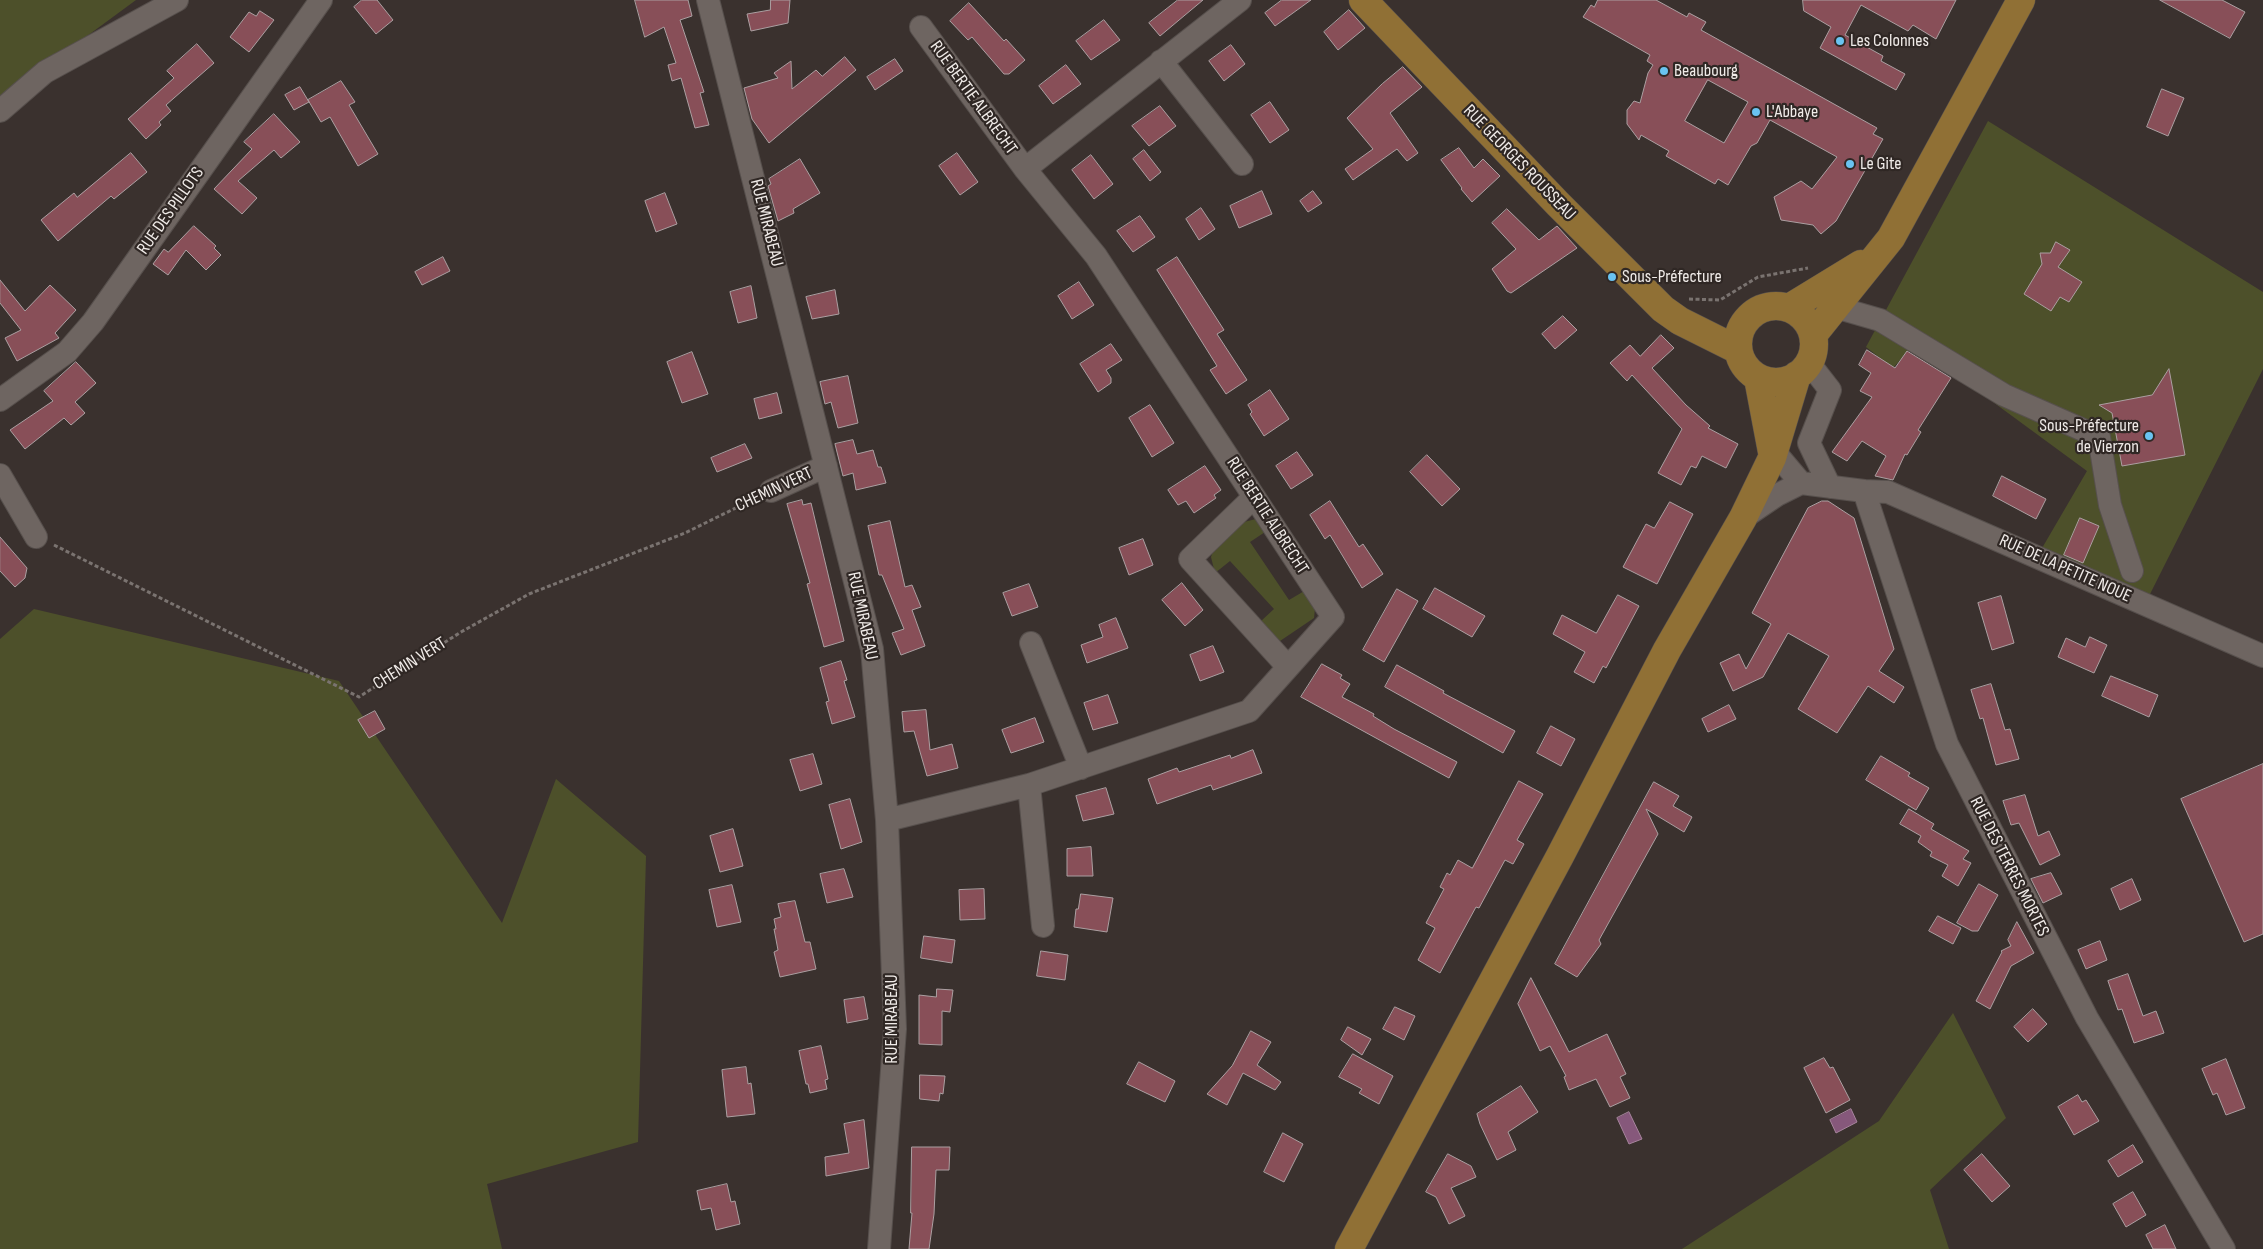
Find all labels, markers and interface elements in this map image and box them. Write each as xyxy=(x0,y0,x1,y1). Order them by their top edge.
place label: Les Colonnes xyxy=(1850,30,1929,52)
marker: Les Colonnes xyxy=(1834,35,1846,47)
street label: RUE BERTIE ALBRECHT xyxy=(925,37,1021,159)
place label: Beaubourg xyxy=(1674,60,1738,82)
marker: Beaubourg xyxy=(1658,65,1670,77)
street label: RUE GEORGES ROUSSEAU xyxy=(1458,101,1580,225)
place label: L'Abbaye xyxy=(1766,101,1818,123)
marker: L'Abbaye xyxy=(1750,106,1762,118)
place label: Le Gite xyxy=(1860,153,1902,175)
marker: Le Gite xyxy=(1844,158,1856,170)
street label: RUE DES PILLOTS xyxy=(133,163,209,259)
street label: RUE MIRABEAU xyxy=(745,177,787,269)
place label: Sous-Préfecture xyxy=(1622,266,1722,288)
marker: Sous-Préfecture xyxy=(1606,271,1618,283)
place label: Sous-Préfecture de Vierzon xyxy=(2039,415,2139,458)
marker: Sous-Préfecture de Vierzon xyxy=(2143,430,2155,442)
street label: RUE BERTIE ALBRECHT xyxy=(1221,453,1313,579)
street label: CHEMIN VERT xyxy=(732,463,816,517)
street label: RUE DE LA PETITE NOUE xyxy=(1996,530,2134,608)
street label: RUE MIRABEAU xyxy=(842,570,882,662)
street label: CHEMIN VERT xyxy=(369,633,451,695)
street label: RUE DES TERRES MORTES xyxy=(1965,794,2053,940)
street label: RUE MIRABEAU xyxy=(881,974,903,1064)

